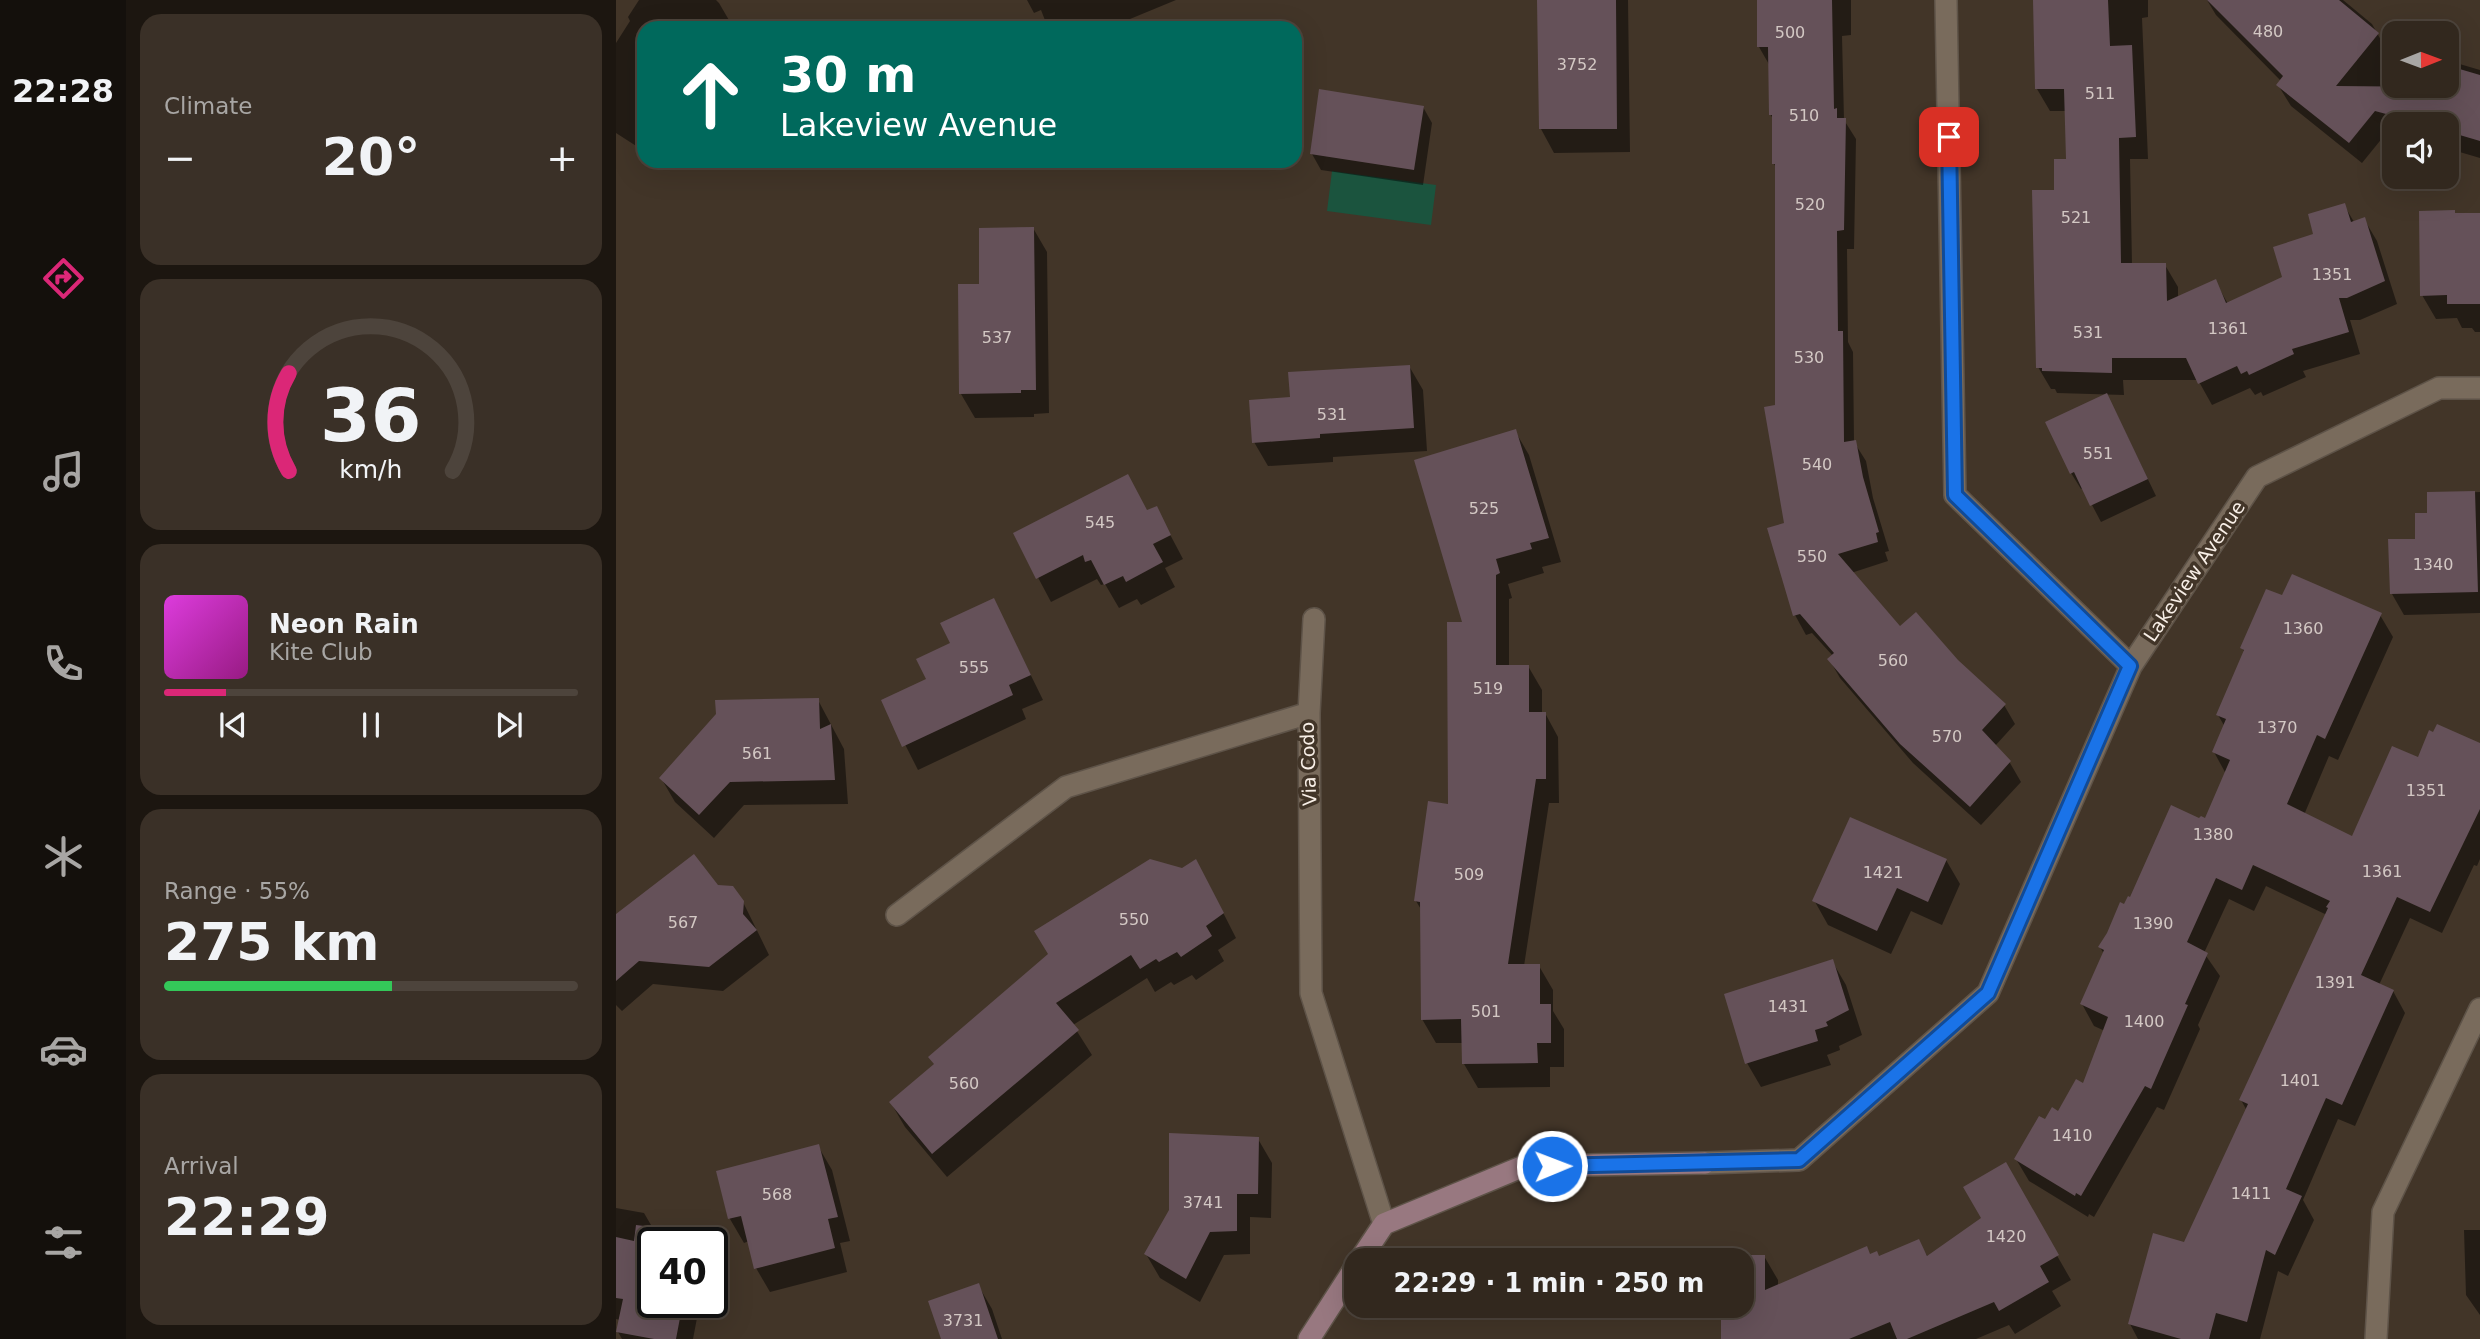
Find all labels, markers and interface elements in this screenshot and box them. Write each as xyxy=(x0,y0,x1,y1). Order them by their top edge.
north arrow xyxy=(2382,21,2459,98)
map controls xyxy=(2382,21,2459,189)
house number: 480 xyxy=(2253,22,2283,41)
house number: 500 xyxy=(1775,23,1805,42)
text: 30 m xyxy=(780,47,916,104)
icon: ahead xyxy=(665,49,756,140)
house number: 3752 xyxy=(1557,55,1597,74)
text: 22:28 xyxy=(12,72,114,110)
house number: 511 xyxy=(2085,84,2115,103)
text: Climate xyxy=(164,93,253,119)
text: Lakeview Avenue xyxy=(780,106,1057,144)
house number: 510 xyxy=(1789,106,1819,125)
pin xyxy=(1919,107,1979,167)
button: sound xyxy=(2382,112,2459,189)
icon: arrive xyxy=(1930,118,1968,156)
text: 20° xyxy=(322,127,420,187)
text: − xyxy=(164,136,196,180)
text: + xyxy=(546,136,578,180)
house number: 520 xyxy=(1795,195,1825,214)
house number: 521 xyxy=(2061,208,2091,227)
icon: directions xyxy=(39,254,88,303)
house number: 1351 xyxy=(2312,265,2352,284)
house number: 1361 xyxy=(2208,319,2248,338)
house number: 531 xyxy=(2073,323,2103,342)
house number: 537 xyxy=(982,328,1012,347)
house number: 530 xyxy=(1794,348,1824,367)
text: 36 xyxy=(320,373,422,458)
house number: 531 xyxy=(1317,405,1347,424)
house number: 551 xyxy=(2083,444,2113,463)
icon: music xyxy=(39,447,88,496)
text: km/h xyxy=(339,454,403,483)
house number: 540 xyxy=(1802,455,1832,474)
street label: Lakeview Avenue xyxy=(2139,497,2249,645)
house number: 525 xyxy=(1469,499,1499,518)
house number: 545 xyxy=(1085,513,1115,532)
house number: 550 xyxy=(1797,547,1827,566)
house number: 1340 xyxy=(2413,555,2453,574)
text: Neon Rain xyxy=(269,609,419,639)
house number: 1360 xyxy=(2283,619,2323,638)
icon: phone xyxy=(39,639,88,688)
text: Kite Club xyxy=(269,639,373,665)
house number: 560 xyxy=(1878,651,1908,670)
house number: 555 xyxy=(959,658,989,677)
house number: 519 xyxy=(1473,679,1503,698)
icon: previous xyxy=(214,706,252,744)
icon: pause xyxy=(352,706,390,744)
icon: next xyxy=(490,706,528,744)
house number: 1370 xyxy=(2257,718,2297,737)
street label: Via Codo xyxy=(1296,722,1320,806)
house number: 570 xyxy=(1932,727,1962,746)
house number: 561 xyxy=(742,744,772,763)
house number: 1351 xyxy=(2406,781,2446,800)
house number: 1380 xyxy=(2193,825,2233,844)
icon: climate xyxy=(39,832,88,881)
house number: 1361 xyxy=(2362,862,2402,881)
house number: 1421 xyxy=(1863,863,1903,882)
house number: 509 xyxy=(1454,865,1484,884)
text: Range · 55% xyxy=(164,878,310,904)
house number: 550 xyxy=(1119,910,1149,929)
text: 275 km xyxy=(164,912,379,972)
house number: 567 xyxy=(668,913,698,932)
house number: 1390 xyxy=(2133,914,2173,933)
house number: 1391 xyxy=(2315,973,2355,992)
house number: 1431 xyxy=(1768,997,1808,1016)
house number: 501 xyxy=(1471,1002,1501,1021)
house number: 1400 xyxy=(2124,1012,2164,1031)
icon: car xyxy=(39,1025,88,1074)
house number: 1401 xyxy=(2280,1071,2320,1090)
house number: 560 xyxy=(949,1074,979,1093)
house number: 1410 xyxy=(2052,1126,2092,1145)
position arrow xyxy=(1515,1129,1589,1203)
text: Arrival xyxy=(164,1153,239,1179)
house number: 1411 xyxy=(2231,1184,2271,1203)
house number: 568 xyxy=(762,1185,792,1204)
text: 22:29 xyxy=(164,1187,330,1247)
house number: 3741 xyxy=(1183,1193,1223,1212)
icon: filters xyxy=(39,1218,88,1267)
speed limit sign: 40 xyxy=(637,1227,728,1318)
house number: 1420 xyxy=(1986,1227,2026,1246)
text: 22:29 · 1 min · 250 m xyxy=(1394,1268,1704,1298)
house number: 3731 xyxy=(943,1311,983,1330)

